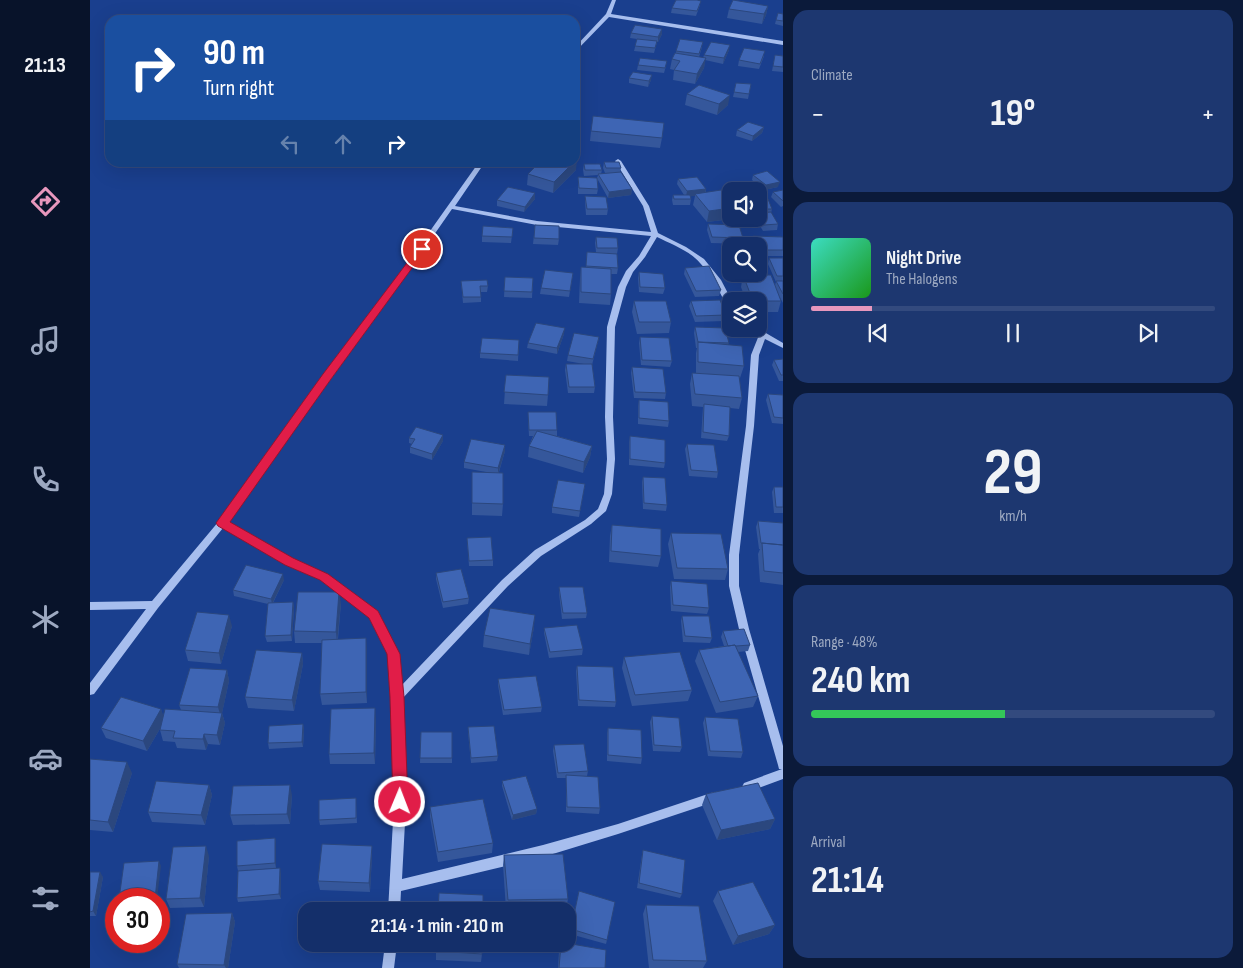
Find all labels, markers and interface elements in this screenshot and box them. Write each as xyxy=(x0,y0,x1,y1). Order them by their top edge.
text: 90 m xyxy=(203,32,265,75)
icon: right xyxy=(120,35,185,100)
text: 21:13 xyxy=(24,52,66,79)
text: Climate xyxy=(811,66,853,85)
text: Turn right xyxy=(203,75,274,102)
text: 19° xyxy=(991,91,1035,136)
text: − xyxy=(811,98,825,131)
text: + xyxy=(1201,98,1215,131)
icon: left xyxy=(276,130,304,158)
icon: ahead xyxy=(329,130,357,158)
icon: right xyxy=(382,130,410,158)
map controls xyxy=(722,182,767,337)
button: sound xyxy=(722,182,767,227)
icon: directions xyxy=(28,184,63,219)
pin xyxy=(401,228,443,270)
icon: arrive xyxy=(408,235,436,263)
button: search xyxy=(722,237,767,282)
text: Night Drive xyxy=(886,247,961,270)
text: The Halogens xyxy=(886,270,957,289)
button: layers xyxy=(722,292,767,337)
icon: previous xyxy=(864,319,892,347)
icon: pause xyxy=(999,319,1027,347)
icon: next xyxy=(1134,319,1162,347)
icon: music xyxy=(28,323,63,358)
text: 29 xyxy=(983,435,1043,513)
icon: phone xyxy=(28,462,63,497)
text: km/h xyxy=(999,507,1027,526)
icon: climate xyxy=(28,602,63,637)
text: Range · 48% xyxy=(811,633,878,652)
text: 240 km xyxy=(811,658,910,703)
icon: car xyxy=(28,741,63,776)
position arrow xyxy=(373,775,425,827)
text: Arrival xyxy=(811,833,845,852)
text: 21:14 xyxy=(811,858,884,903)
icon: filters xyxy=(28,881,63,916)
speed limit sign: 30 xyxy=(105,888,170,953)
text: 21:14 · 1 min · 210 m xyxy=(370,915,504,938)

